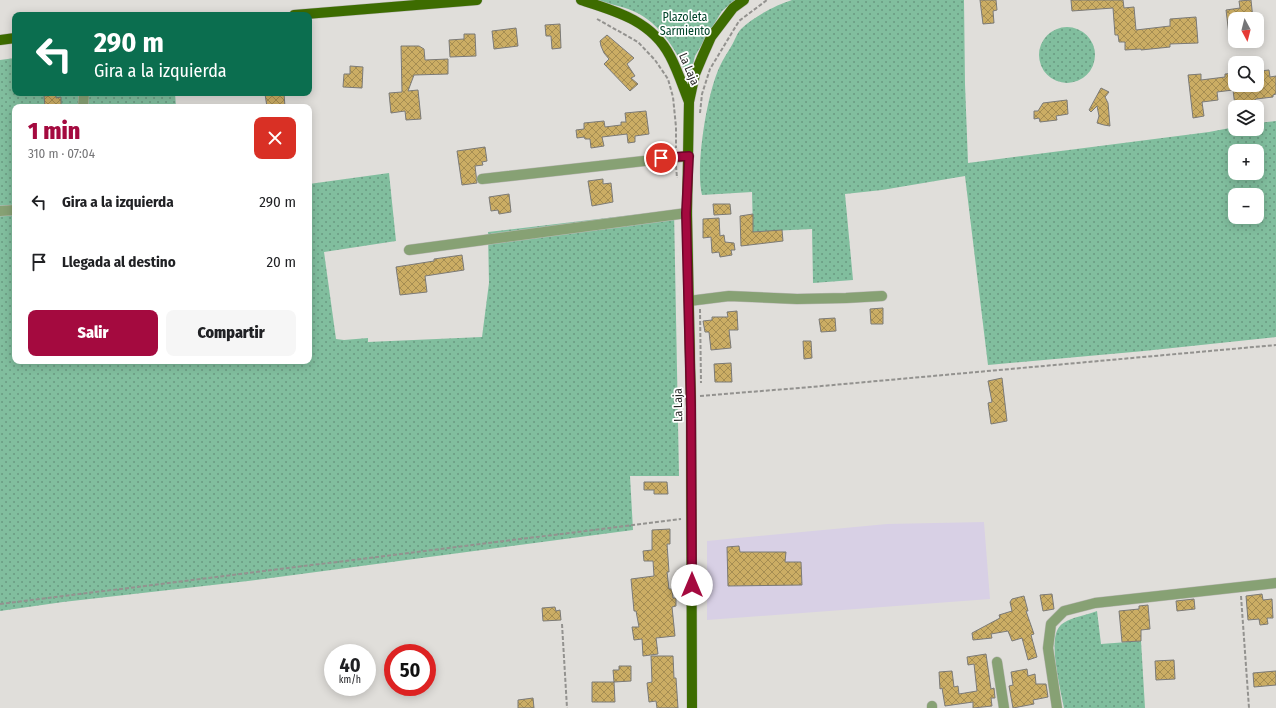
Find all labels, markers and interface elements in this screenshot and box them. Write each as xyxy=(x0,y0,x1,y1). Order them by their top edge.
park label: Plazoleta Sarmiento xyxy=(660,10,710,38)
north arrow xyxy=(1228,12,1264,48)
map controls xyxy=(1228,12,1264,224)
text: 290 m xyxy=(94,26,164,59)
icon: left xyxy=(28,28,80,80)
street label: La Laja xyxy=(676,51,702,87)
button: search xyxy=(1228,56,1264,92)
text: Gira a la izquierda xyxy=(94,60,227,82)
button: layers xyxy=(1228,100,1264,136)
text: 1 min xyxy=(28,117,80,145)
button: close xyxy=(254,117,296,159)
pin xyxy=(644,141,678,175)
button: + xyxy=(1228,144,1264,180)
text: 310 m · 07:04 xyxy=(28,146,95,161)
icon: arrive xyxy=(650,147,672,169)
button: − xyxy=(1228,188,1264,224)
icon: left xyxy=(28,191,50,213)
text: Gira a la izquierda xyxy=(62,193,174,211)
text: 290 m xyxy=(259,193,296,211)
icon: arrive xyxy=(28,251,50,273)
text: Llegada al destino xyxy=(62,253,176,271)
text: 20 m xyxy=(267,253,296,271)
button: Salir xyxy=(28,310,158,356)
button: Compartir xyxy=(166,310,296,356)
street label: La Laja xyxy=(671,388,685,422)
position arrow xyxy=(671,564,713,606)
speed limit sign: 50 xyxy=(384,644,436,696)
text: 40 xyxy=(339,653,361,677)
text: km/h xyxy=(339,674,361,686)

